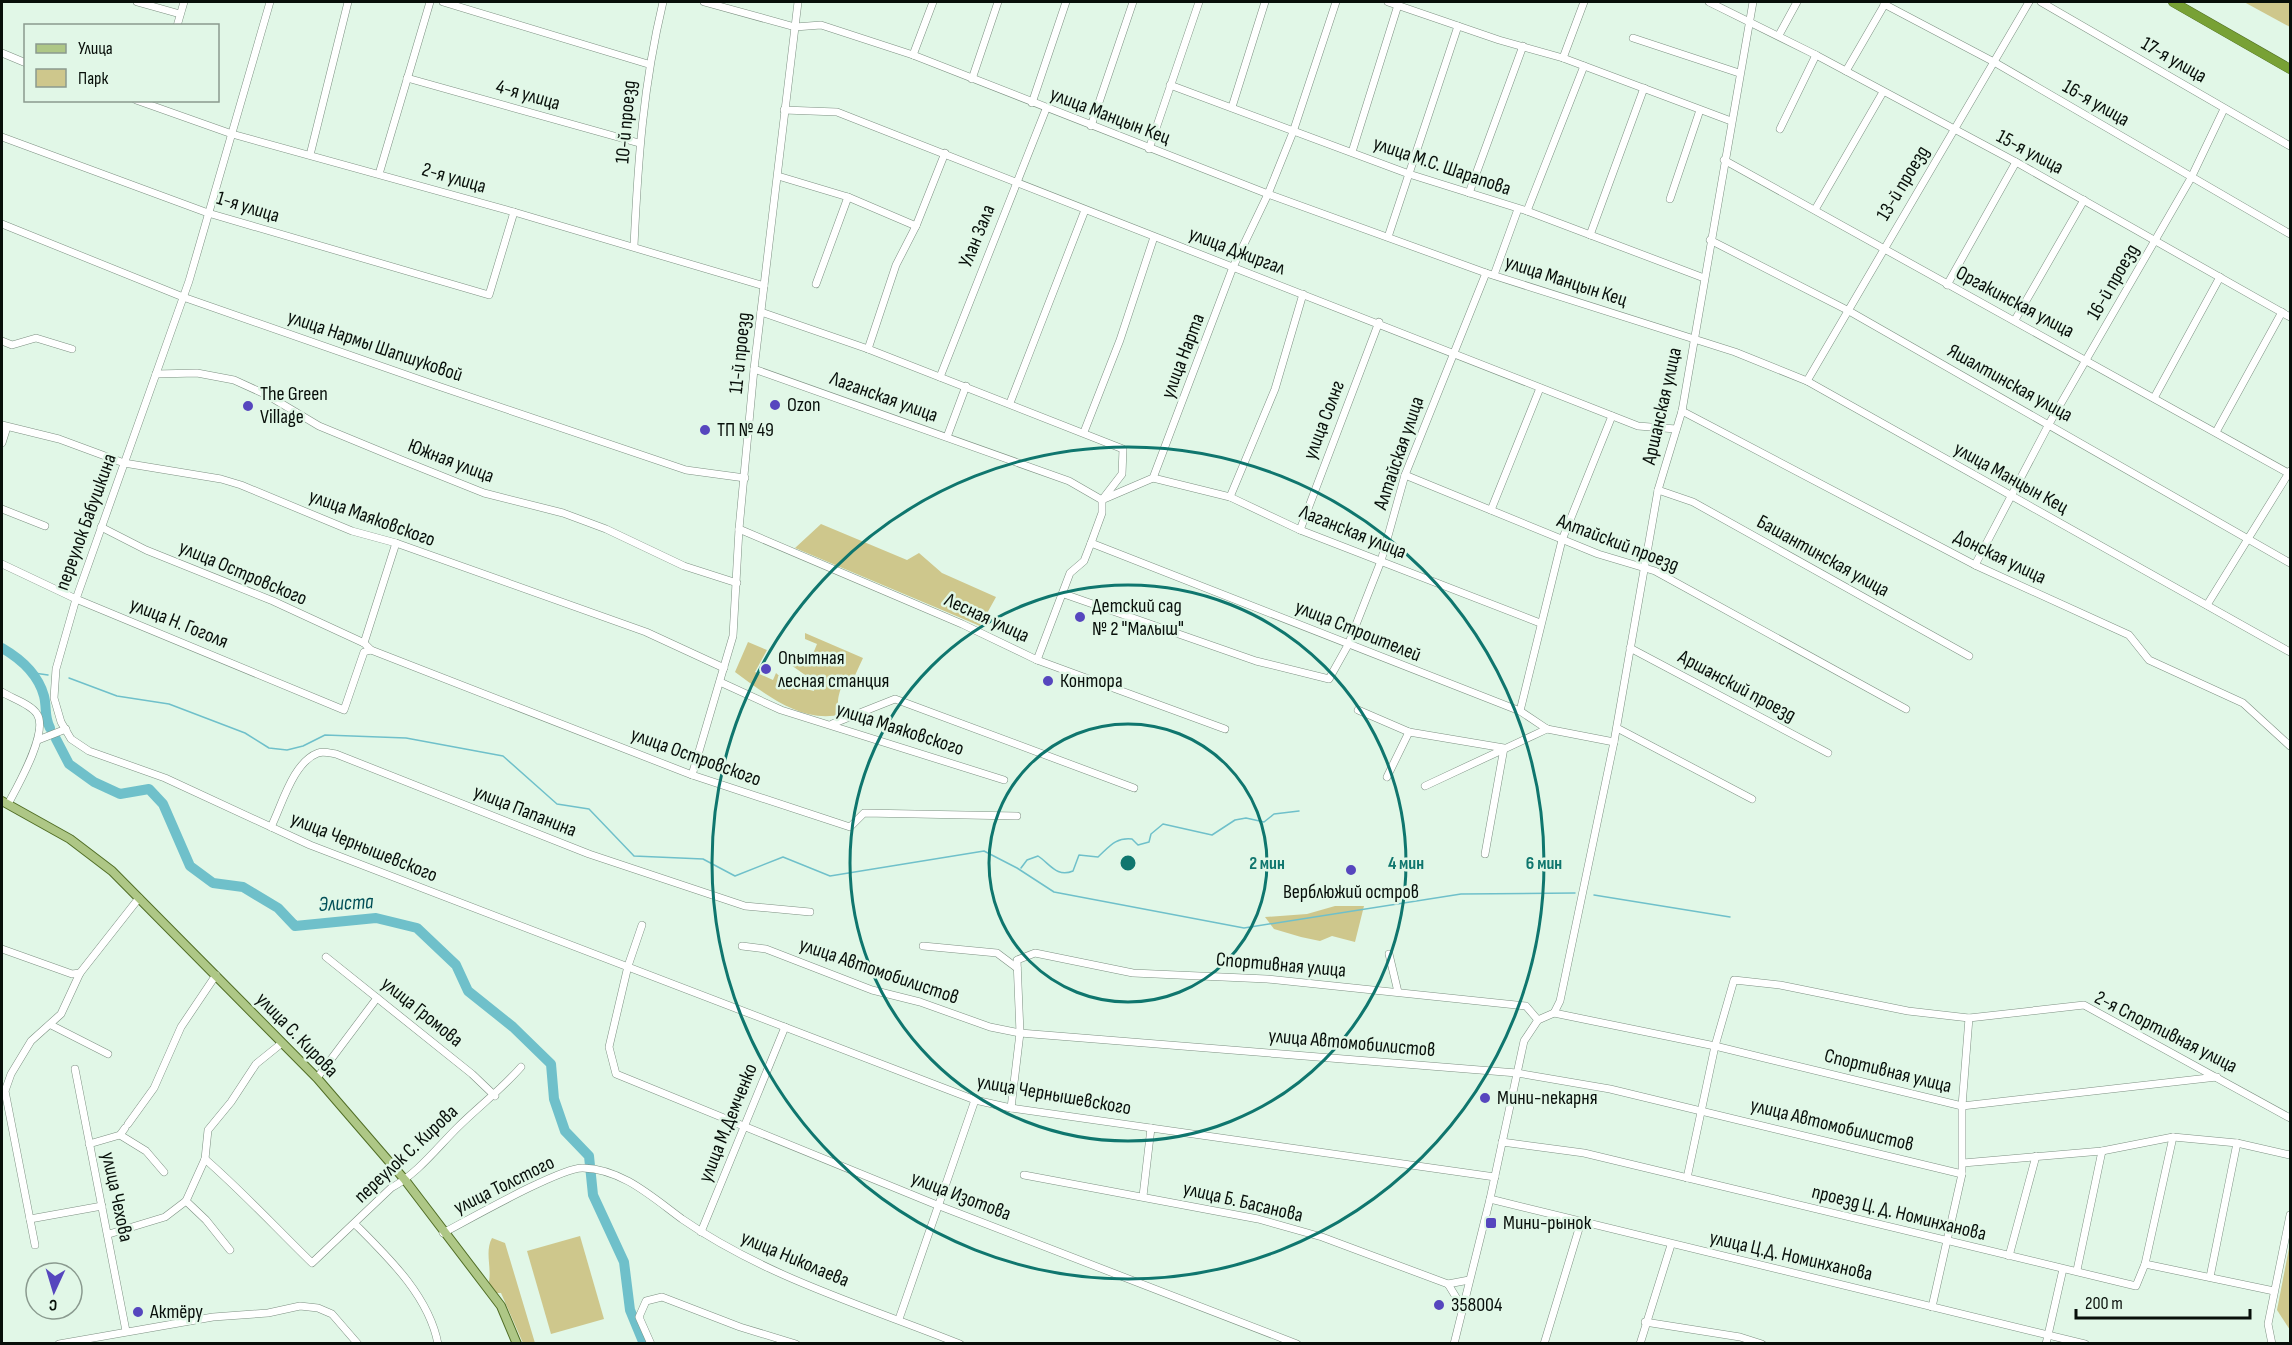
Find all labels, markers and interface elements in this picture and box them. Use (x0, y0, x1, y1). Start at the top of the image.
legend (24, 24, 219, 102)
street label: 17-я улица (2137, 32, 2211, 88)
text: Улица (78, 38, 113, 59)
text: Парк (78, 68, 109, 89)
street label: 4-я улица (493, 74, 563, 116)
street label: 16-я улица (2058, 74, 2134, 132)
street label: 10-й проезд (610, 79, 642, 165)
street label: улица Манцын Кец (1046, 82, 1174, 150)
street label: 15-я улица (1992, 124, 2068, 180)
street label: улица М.С. Шарапова (1370, 131, 1514, 201)
street label: 13-й проезд (1871, 141, 1935, 225)
street label: 2-я улица (419, 157, 489, 199)
street label: 1-я улица (214, 186, 282, 228)
street label: Улан Зала (954, 201, 1000, 271)
street label: улица Джиргал (1185, 222, 1289, 280)
street label: 16-й проезд (2082, 240, 2144, 324)
street label: улица Манцын Кец (1502, 250, 1631, 312)
street label: Оргакинская улица (1952, 261, 2078, 343)
street label: улица Нармы Шапшуковой (284, 305, 466, 387)
street label: улица Нарта (1156, 310, 1210, 402)
street label: 11-й проезд (724, 311, 756, 395)
street label: Яшалтинская улица (1943, 339, 2077, 427)
street label: Аршанская улица (1637, 345, 1687, 468)
street label: Лаганская улица (826, 366, 941, 428)
street label: улица Солнг (1298, 377, 1350, 463)
place label: The Green Village (260, 382, 328, 429)
place label: Ozon (787, 393, 821, 417)
street label: Алтайская улица (1368, 393, 1430, 514)
marker: Ozon (768, 398, 782, 412)
marker: The Green Village (241, 399, 255, 413)
place label: ТП № 49 (717, 418, 774, 442)
marker: ТП № 49 (698, 423, 712, 437)
street label: Южная улица (405, 434, 497, 488)
street label: улица Манцын Кец (1950, 437, 2073, 520)
street label: переулок Бабушкина (50, 450, 122, 594)
street label: улица Маяковского (305, 484, 439, 552)
street label: Лаганская улица (1295, 499, 1410, 564)
street label: Алтайский проезд (1553, 508, 1682, 577)
street label: Башантинская улица (1753, 510, 1893, 602)
street label: Донская улица (1950, 524, 2050, 590)
street label: улица Островского (175, 535, 311, 611)
street label: Лесная улица (940, 588, 1033, 648)
street label: улица Н. Гоголя (126, 592, 232, 654)
place label: Детский сад № 2 "Малыш" (1092, 594, 1184, 641)
street label: улица Строителей (1291, 595, 1425, 667)
marker: Детский сад № 2 "Малыш" (1073, 610, 1087, 624)
street label: Аршанский проезд (1673, 644, 1800, 727)
place label: Опытная лесная станция (778, 646, 889, 693)
marker: Опытная лесная станция (759, 662, 773, 676)
place label: Контора (1060, 669, 1123, 693)
marker: Контора (1041, 674, 1055, 688)
street label: улица Маяковского (833, 697, 967, 761)
street label: улица Островского (628, 722, 764, 792)
street label: улица Папанина (470, 779, 580, 843)
street label: улица Чернышевского (287, 807, 441, 887)
centre of rings (1118, 853, 1138, 873)
text: 2 мин (1249, 853, 1285, 874)
text: 4 мин (1388, 853, 1424, 874)
text: 6 мин (1526, 853, 1562, 874)
marker: Верблюжий остров (1344, 863, 1358, 877)
place label: Верблюжий остров (1283, 880, 1419, 904)
water label: Элиста (318, 889, 375, 917)
street label: улица Автомобилистов (796, 932, 962, 1010)
street label: Спортивная улица (1215, 947, 1347, 983)
street label: улица Громова (376, 972, 468, 1052)
street label: 2-я Спортивная улица (2091, 986, 2241, 1078)
street label: улица С. Кирова (251, 988, 343, 1082)
street label: улица Автомобилистов (1268, 1024, 1436, 1062)
street label: Спортивная улица (1822, 1044, 1954, 1098)
street label: улица М.Демченко (693, 1060, 763, 1186)
street label: улица Чернышевского (975, 1070, 1133, 1120)
place label: Мини-пекарня (1497, 1086, 1598, 1110)
marker: Мини-пекарня (1478, 1091, 1492, 1105)
street label: улица Автомобилистов (1748, 1093, 1916, 1157)
street label: переулок С. Кирова (349, 1100, 463, 1208)
street label: улица Чехова (96, 1150, 138, 1244)
street label: улица Толстого (450, 1150, 558, 1220)
street label: улица Изотова (908, 1166, 1014, 1226)
street label: улица Б. Басанова (1181, 1177, 1305, 1227)
street label: проезд Ц. Д. Номинханова (1809, 1180, 1989, 1246)
place label: Мини-рынок (1503, 1211, 1592, 1235)
marker: Мини-рынок (1484, 1216, 1498, 1230)
street label: улица Николаева (737, 1225, 853, 1293)
street label: улица Ц.Д. Номинханова (1707, 1226, 1875, 1286)
north arrow (24, 1261, 84, 1321)
scale bar (2076, 1282, 2250, 1320)
place label: 358004 (1451, 1293, 1502, 1317)
text: 200 m (2085, 1293, 2123, 1314)
text: С (48, 1295, 58, 1314)
marker: 358004 (1432, 1298, 1446, 1312)
place label: Актёру (149, 1300, 203, 1324)
marker: Актёру (131, 1305, 145, 1319)

